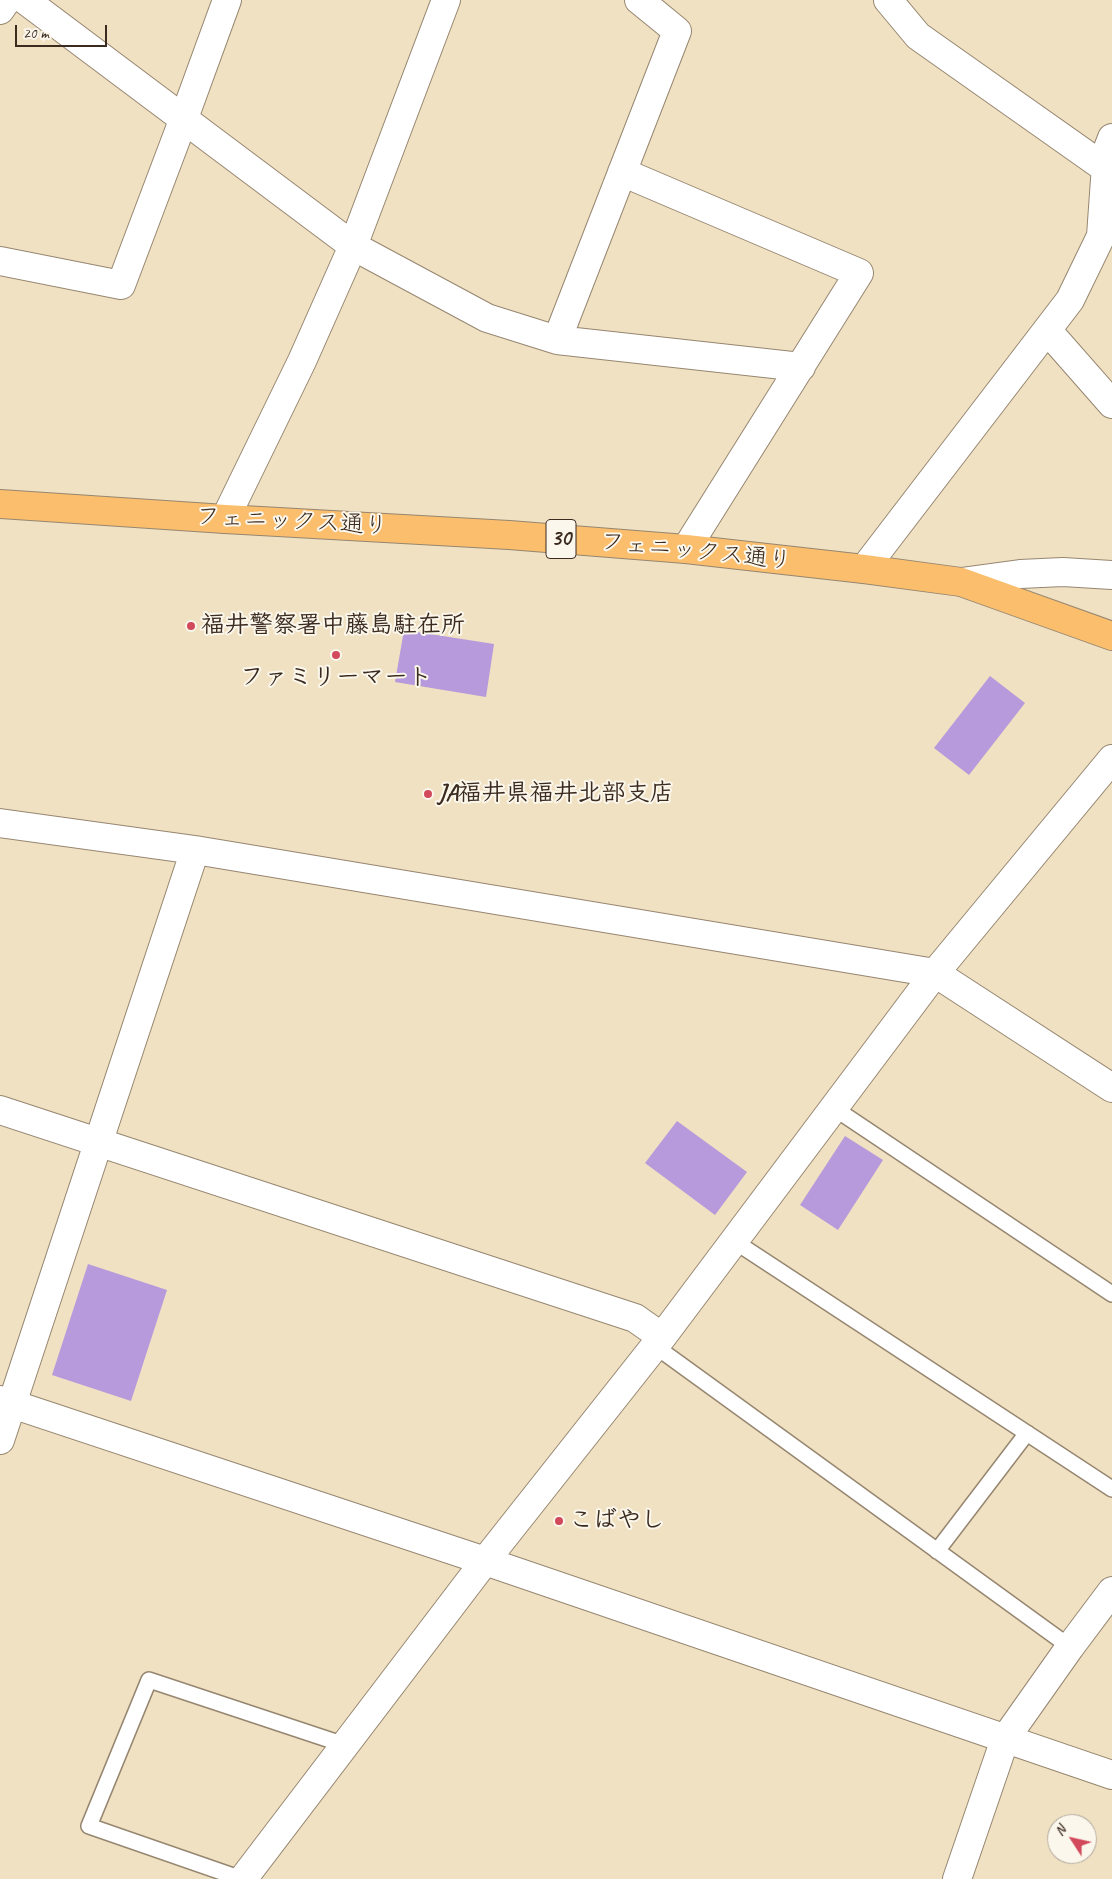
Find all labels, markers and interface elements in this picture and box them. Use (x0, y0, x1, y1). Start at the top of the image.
scale bar (18, 15, 110, 47)
text: 20 m (23, 24, 49, 43)
street label: フェニックス通り (195, 503, 389, 541)
road number: 30 (546, 520, 576, 558)
street label: フェニックス通り (599, 528, 793, 576)
place label: 福井警察署中藤島駐在所 (201, 612, 465, 640)
marker: 福井警察署中藤島駐在所 (185, 620, 197, 632)
marker: ファミリーマート (330, 649, 342, 661)
place label: ファミリーマート (240, 664, 432, 692)
place label: JA福井県福井北部支店 (438, 780, 674, 808)
marker: JA福井県福井北部支店 (422, 788, 434, 800)
place label: こばやし (569, 1507, 665, 1535)
marker: こばやし (553, 1515, 565, 1527)
north arrow (1047, 1814, 1097, 1864)
text: N (1051, 1822, 1070, 1839)

